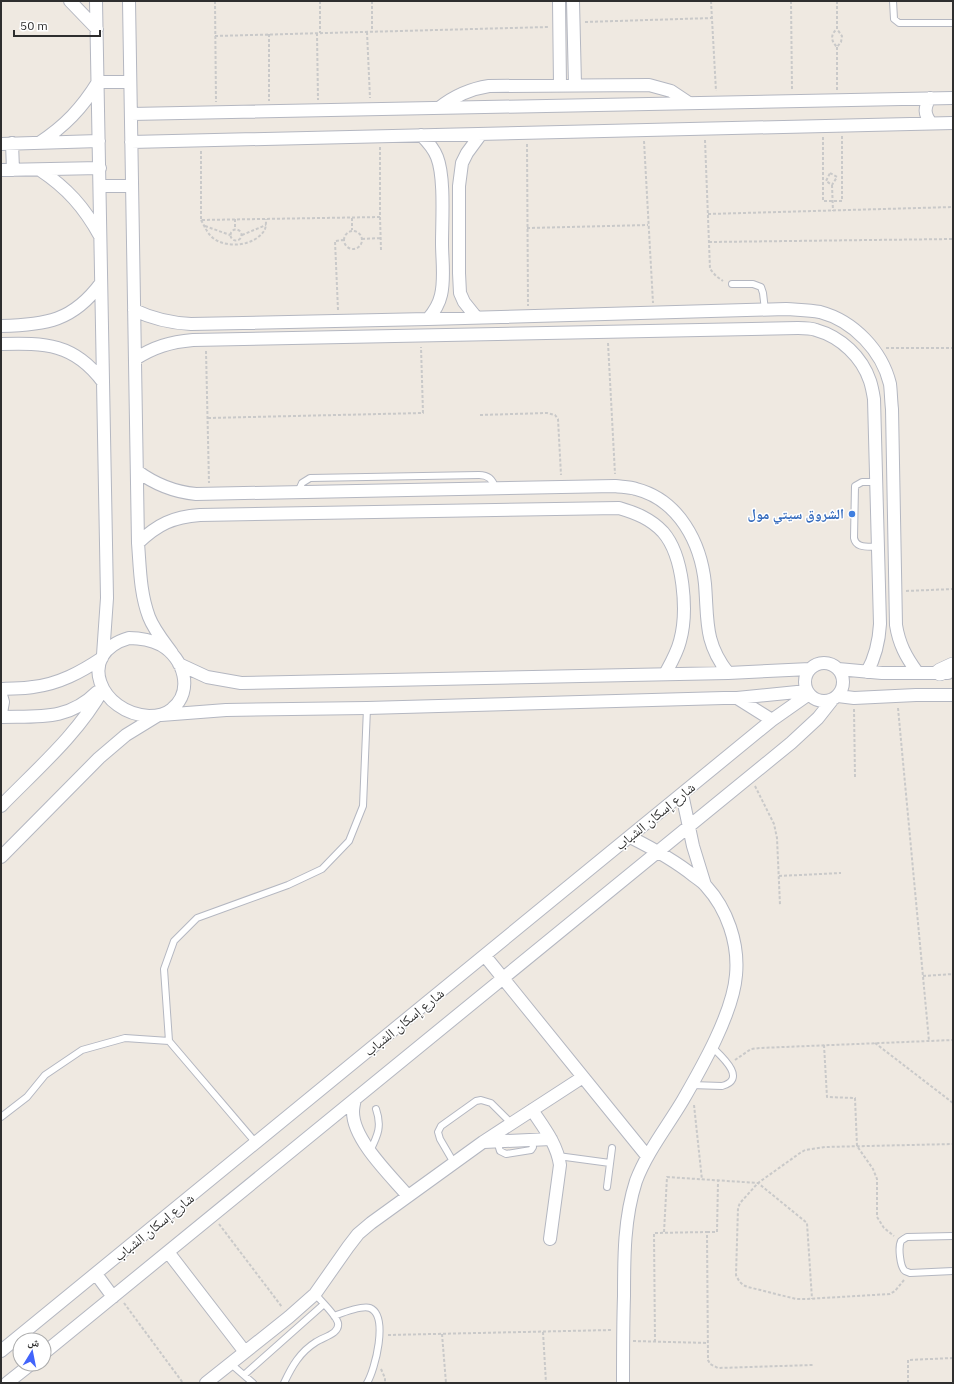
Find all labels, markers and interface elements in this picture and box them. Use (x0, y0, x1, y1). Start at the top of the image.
scale bar (14, 12, 100, 38)
text: 50 m (20, 18, 48, 33)
place label: الشروق سيتي مول (747, 505, 844, 525)
marker: الشروق سيتي مول (847, 509, 857, 519)
street label: شارع إسكان الشباب (611, 778, 699, 855)
street label: شارع إسكان الشباب (360, 984, 448, 1061)
street label: شارع إسكان الشباب (110, 1189, 198, 1266)
north arrow (12, 1332, 52, 1372)
text: ش (27, 1334, 41, 1351)

